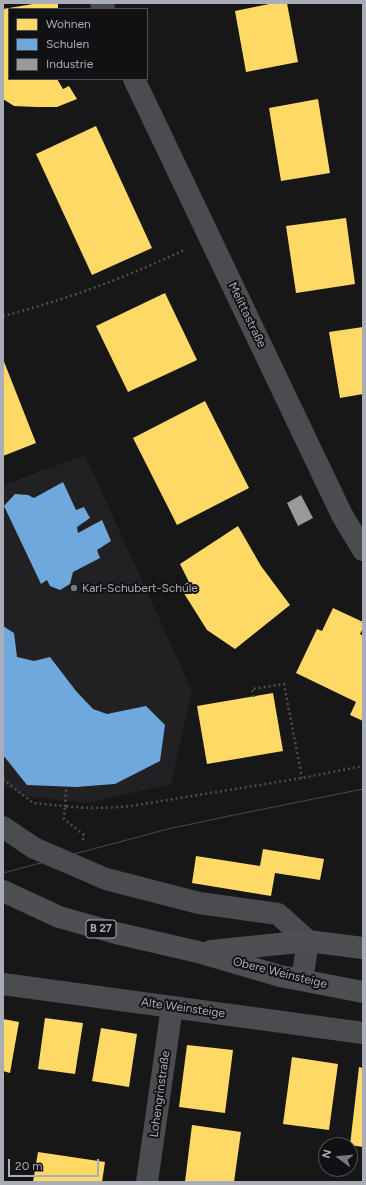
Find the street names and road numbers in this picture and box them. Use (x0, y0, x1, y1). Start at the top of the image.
street label: Melittastraße (225, 280, 269, 350)
road number: B 27 (86, 920, 116, 938)
street label: Obere Weinsteige (231, 954, 329, 992)
street label: Alte Weinsteige (140, 995, 226, 1021)
street label: Lohengrinstraße (147, 1050, 173, 1138)

